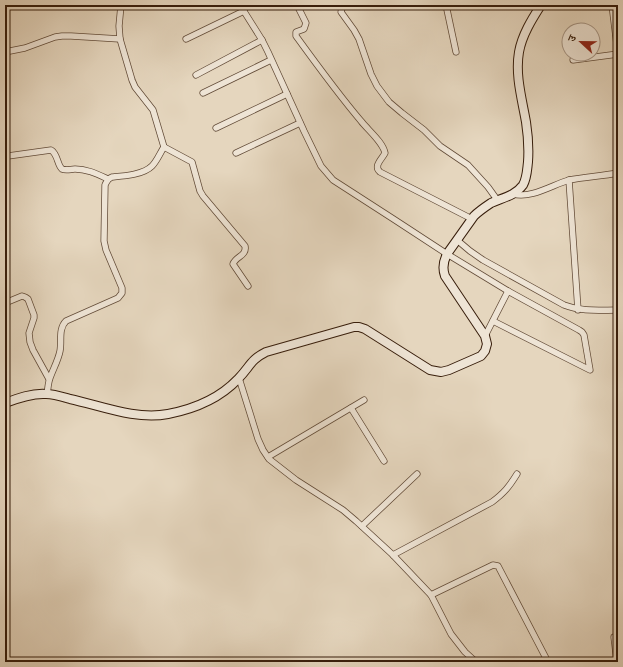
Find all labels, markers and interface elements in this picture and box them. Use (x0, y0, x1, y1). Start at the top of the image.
north arrow (561, 22, 601, 62)
text: उ (567, 33, 580, 44)

